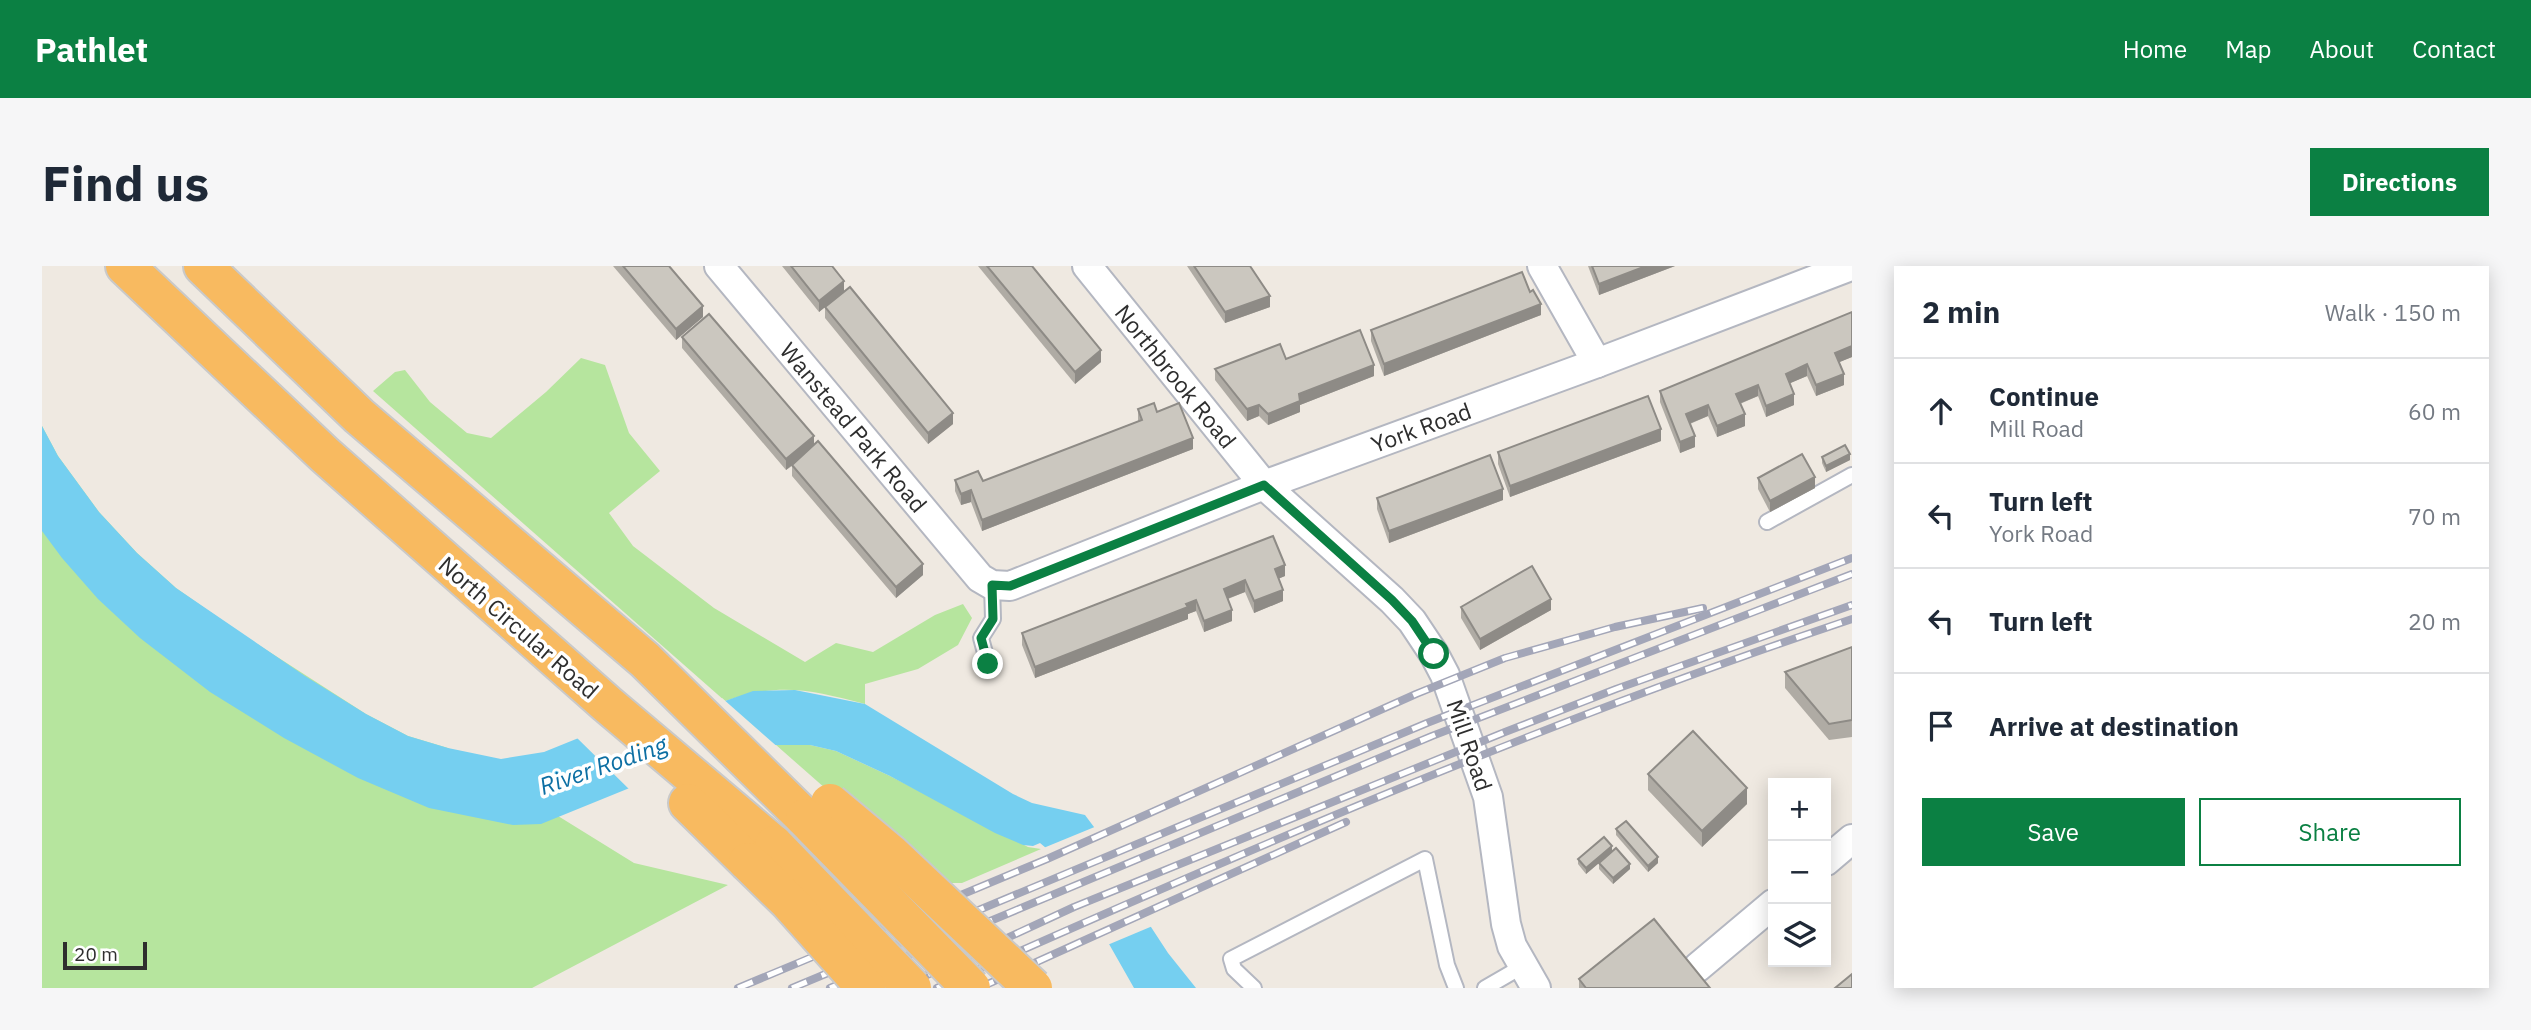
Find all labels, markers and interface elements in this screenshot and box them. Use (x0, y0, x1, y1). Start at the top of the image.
text: Pathlet (35, 28, 148, 71)
text: Home (2123, 33, 2187, 65)
text: Map (2225, 33, 2271, 65)
text: About (2309, 33, 2374, 65)
text: Contact (2412, 33, 2496, 65)
button: Directions (2310, 148, 2489, 216)
text: Find us (42, 151, 209, 214)
text: 2 min (1922, 292, 2000, 331)
text: Walk · 150 m (2325, 297, 2461, 327)
street label: Northbrook Road (1109, 298, 1243, 454)
street label: Wanstead Park Road (774, 336, 934, 518)
text: Continue (1989, 379, 2099, 413)
icon: ahead (1922, 392, 1960, 430)
street label: York Road (1367, 395, 1475, 459)
text: 60 m (2408, 396, 2461, 426)
text: Mill Road (1989, 413, 2084, 443)
text: Turn left (1989, 484, 2092, 518)
icon: left (1922, 497, 1960, 535)
text: 70 m (2408, 501, 2461, 531)
text: York Road (1989, 518, 2093, 548)
street label: North Circular Road (433, 549, 605, 705)
icon: left (1922, 602, 1960, 640)
text: Turn left (1989, 604, 2092, 638)
text: 20 m (2408, 606, 2461, 636)
route start (1418, 638, 1449, 669)
route end (972, 648, 1003, 679)
street label: Mill Road (1440, 695, 1500, 795)
icon: arrive (1922, 707, 1960, 745)
text: Arrive at destination (1989, 709, 2239, 743)
water label: River Roding (535, 728, 673, 802)
map controls (1768, 778, 1831, 967)
button: + (1768, 778, 1831, 841)
button: Save (1922, 798, 2185, 866)
button: Share (2199, 798, 2461, 866)
button: − (1768, 841, 1831, 904)
button: layers (1768, 904, 1831, 967)
scale bar (63, 939, 147, 971)
text: 20 m (74, 942, 118, 966)

